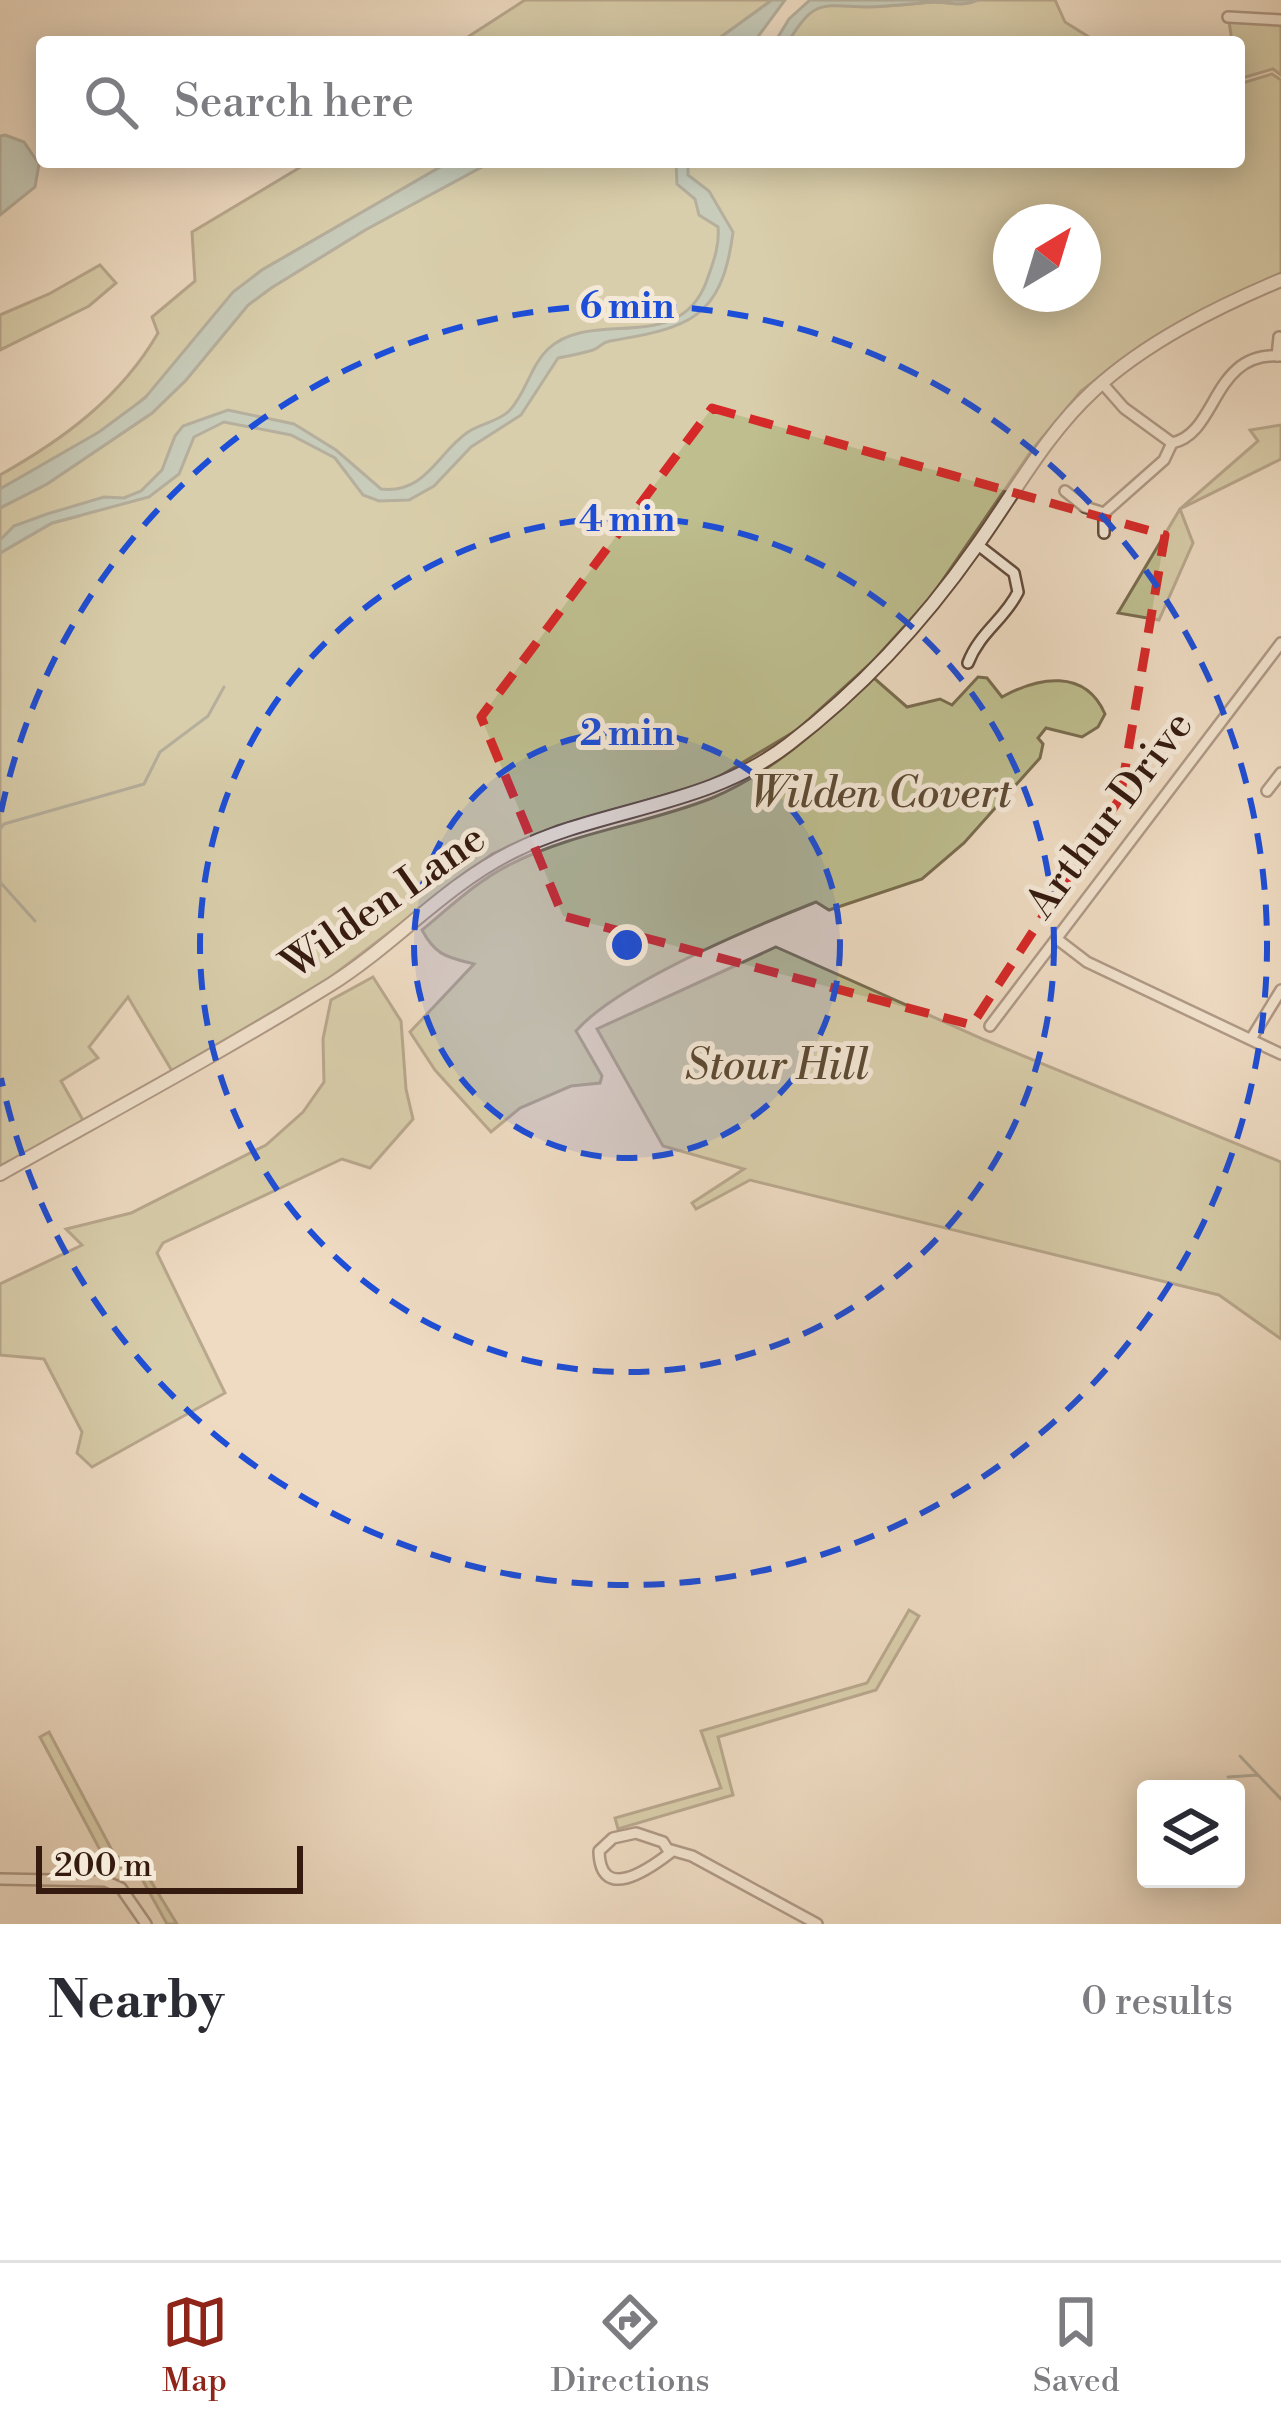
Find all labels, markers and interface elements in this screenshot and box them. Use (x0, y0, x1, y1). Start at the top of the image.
search box (36, 36, 1245, 168)
icon: search (78, 69, 144, 135)
text: Search here (174, 74, 414, 131)
north arrow (993, 204, 1101, 312)
text: 6 min (580, 285, 674, 330)
text: 4 min (579, 498, 675, 543)
street label: Arthur Drive (1014, 701, 1205, 930)
text: 2 min (580, 712, 674, 757)
park label: Wilden Covert (750, 768, 1013, 821)
street label: Wilden Lane (270, 812, 496, 993)
centre of rings (606, 924, 648, 966)
park label: Stour Hill (685, 1040, 869, 1093)
map controls (1137, 1780, 1245, 1888)
button: layers (1137, 1780, 1245, 1888)
scale bar (36, 1840, 303, 1893)
text: 200 m (54, 1846, 152, 1887)
text: Nearby (48, 1970, 224, 2034)
text: 0 results (1081, 1978, 1233, 2027)
tab: Map (162, 2289, 228, 2402)
tab: Directions (551, 2289, 710, 2402)
tab: Saved (1033, 2289, 1119, 2402)

